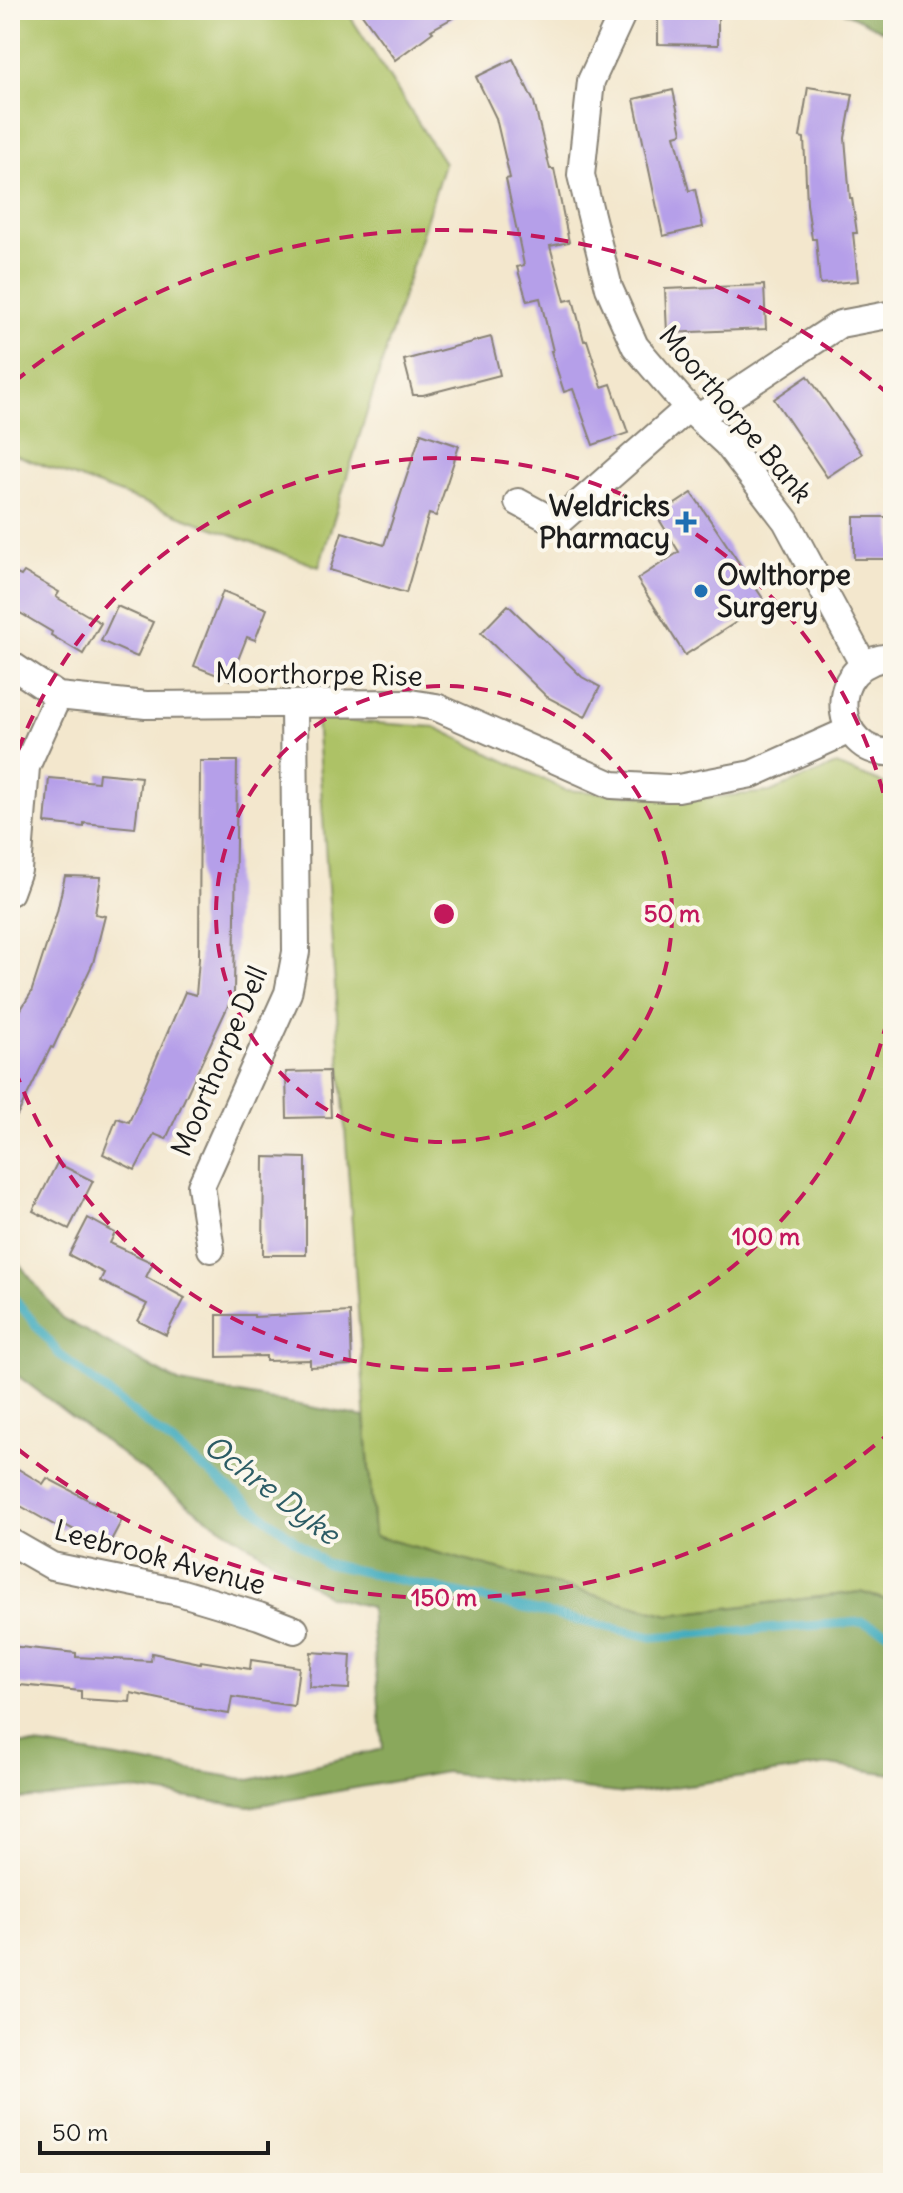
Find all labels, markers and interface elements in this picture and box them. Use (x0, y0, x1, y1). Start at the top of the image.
street label: Moorthorpe Bank (651, 318, 821, 510)
place label: Weldricks Pharmacy (539, 488, 670, 556)
marker: Weldricks Pharmacy (677, 513, 695, 531)
place label: Owlthorpe Surgery (717, 557, 851, 625)
marker: Owlthorpe Surgery (692, 582, 710, 600)
street label: Moorthorpe Rise (215, 654, 423, 694)
text: 50 m (644, 898, 700, 928)
centre of rings (430, 900, 458, 928)
street label: Moorthorpe Dell (163, 960, 275, 1162)
text: 100 m (732, 1221, 800, 1251)
water label: Ochre Dyke (197, 1426, 349, 1553)
street label: Leebrook Avenue (50, 1511, 270, 1603)
text: 150 m (411, 1582, 477, 1612)
scale bar (40, 2105, 268, 2155)
text: 50 m (52, 2117, 108, 2147)

